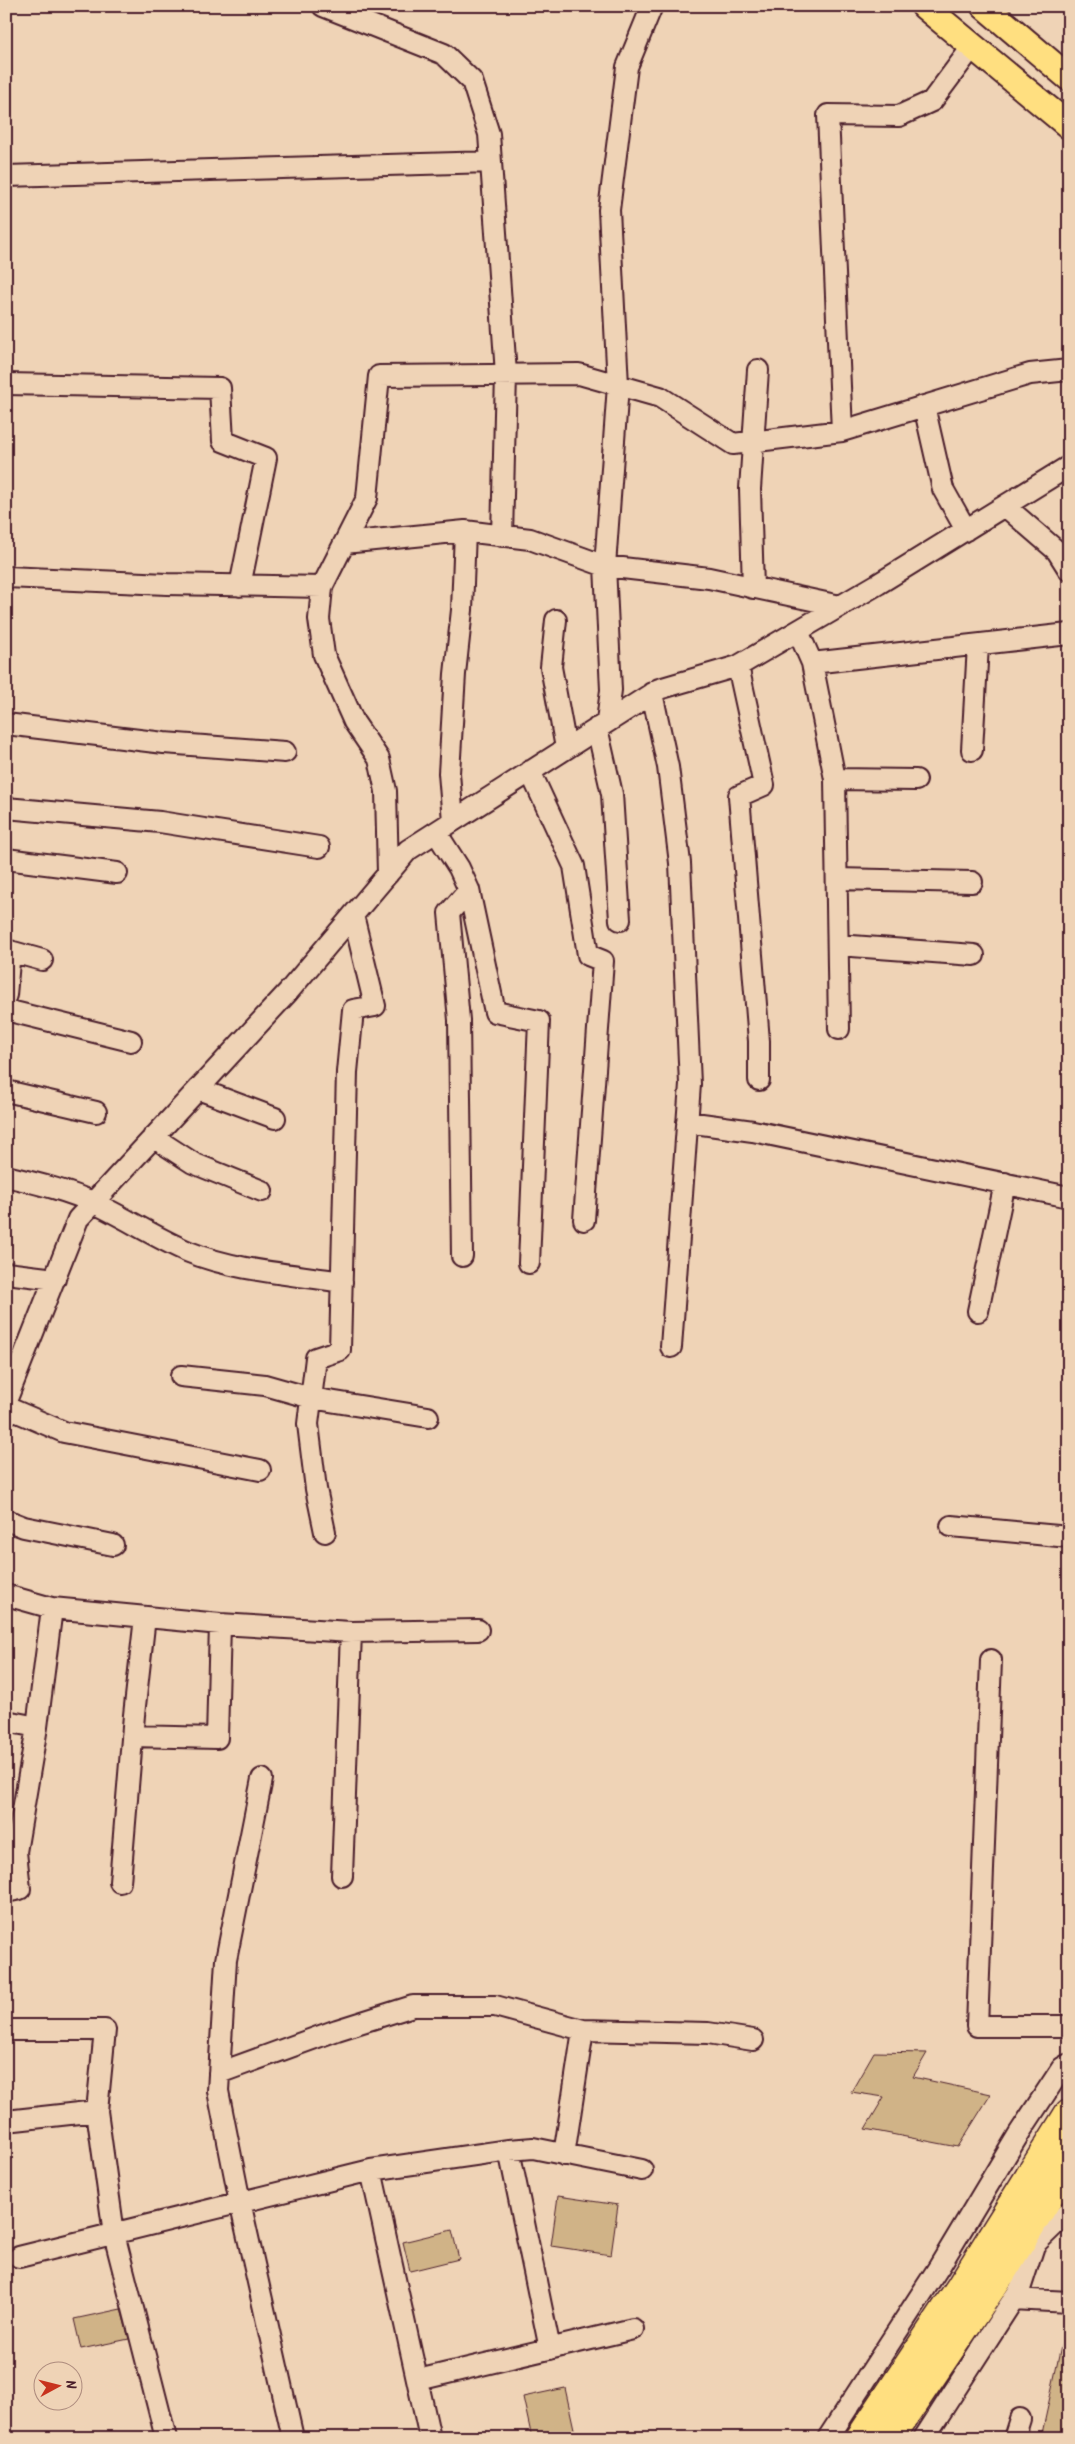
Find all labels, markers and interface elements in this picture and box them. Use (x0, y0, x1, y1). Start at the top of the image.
north arrow (32, 2362, 82, 2412)
text: N (58, 2379, 81, 2390)

